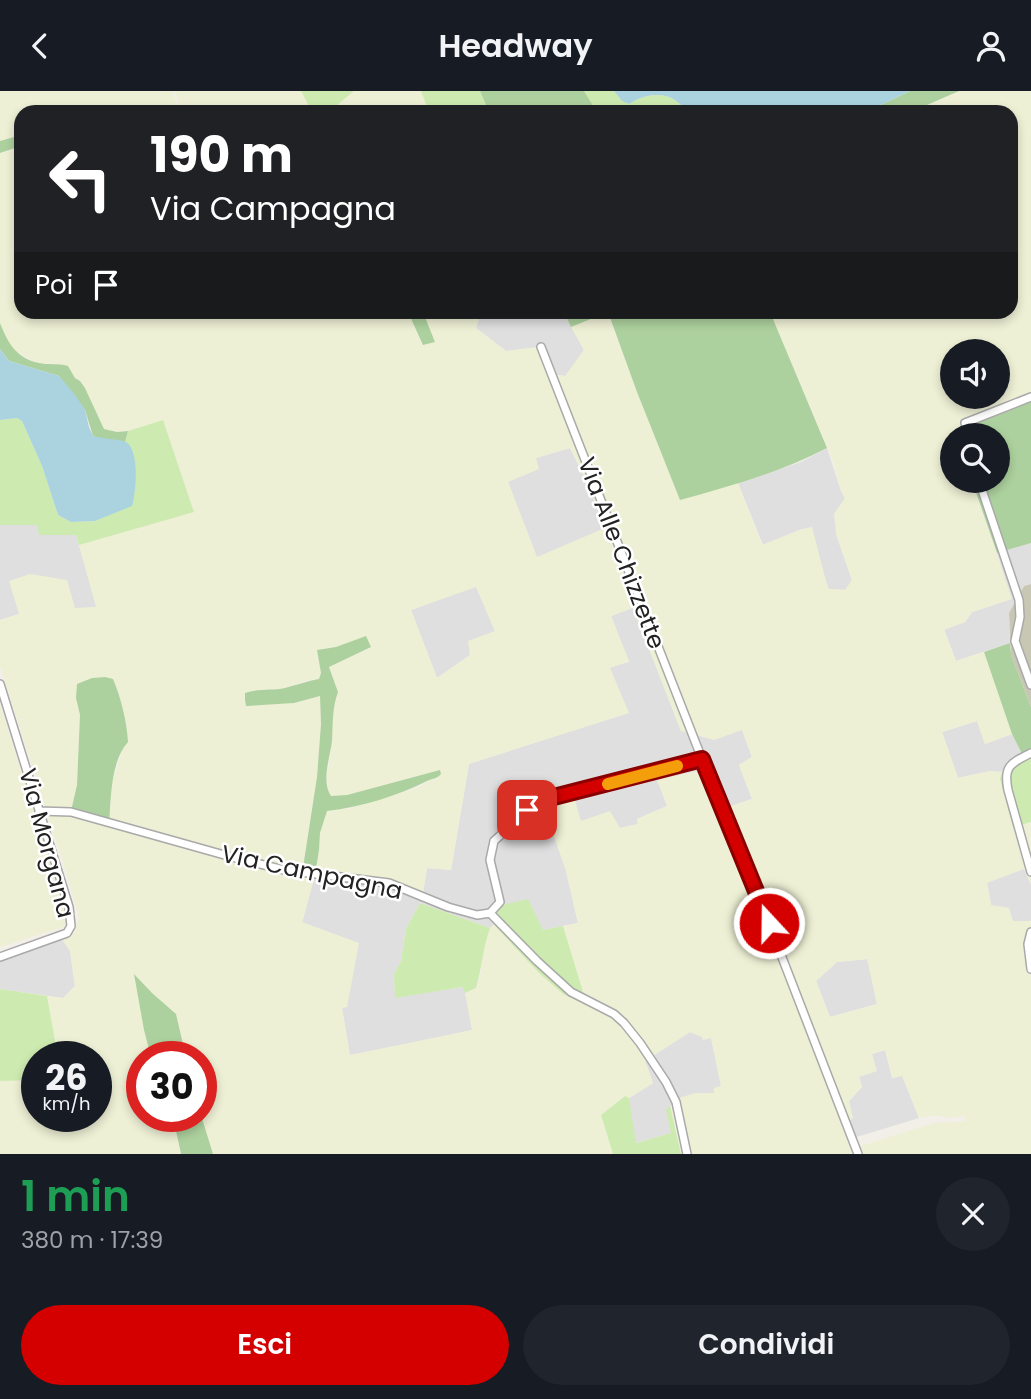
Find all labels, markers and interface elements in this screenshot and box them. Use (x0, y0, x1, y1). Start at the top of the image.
text: Headway (438, 23, 593, 68)
icon: back (21, 27, 59, 65)
icon: person (972, 27, 1010, 65)
text: 190 m (150, 121, 293, 189)
icon: left (35, 133, 126, 224)
text: Via Campagna (150, 186, 396, 231)
icon: arrive (87, 266, 125, 304)
text: Poi (35, 267, 73, 303)
map controls (940, 339, 1010, 493)
button: sound (940, 339, 1010, 409)
button: search (940, 423, 1010, 493)
street label: Via Alle Chizzette (570, 452, 674, 654)
street label: Via Morgana (11, 764, 83, 922)
pin (497, 780, 557, 840)
icon: arrive (508, 791, 546, 829)
street label: Via Campagna (218, 837, 406, 907)
position arrow (732, 886, 806, 960)
speed limit sign: 30 (126, 1041, 217, 1132)
text: 26 (45, 1053, 88, 1102)
text: km/h (43, 1091, 90, 1116)
text: 1 min (21, 1167, 130, 1226)
button: close (936, 1177, 1010, 1251)
text: 380 m · 17:39 (21, 1224, 163, 1256)
button: Esci (21, 1305, 509, 1385)
button: Condividi (523, 1305, 1010, 1385)

